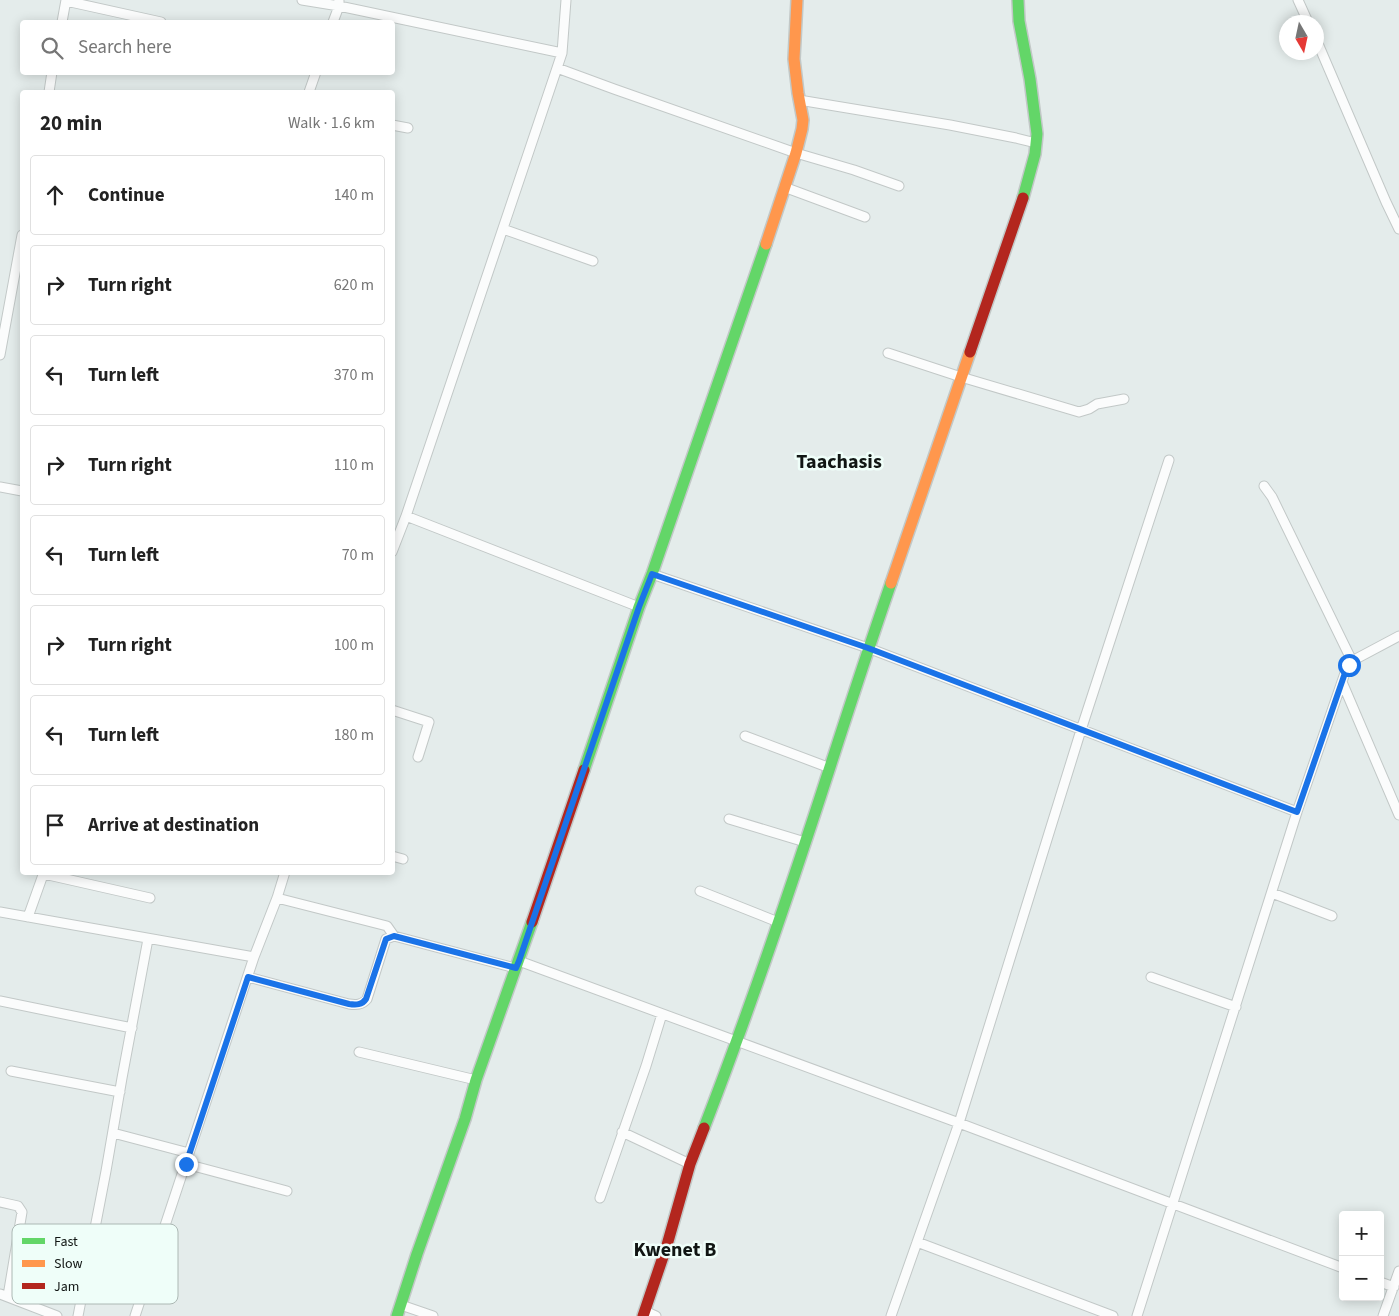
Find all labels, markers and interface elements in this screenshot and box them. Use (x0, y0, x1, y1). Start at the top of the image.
north arrow (1279, 15, 1324, 60)
search box (20, 20, 395, 75)
icon: search (38, 34, 66, 62)
text: Search here (78, 34, 172, 61)
text: 20 min (40, 108, 102, 138)
text: Walk · 1.6 km (288, 112, 375, 134)
icon: ahead (41, 181, 69, 209)
text: Continue (88, 182, 165, 209)
text: 140 m (334, 184, 374, 206)
icon: right (41, 271, 69, 299)
text: Turn right (88, 272, 172, 299)
text: 620 m (334, 274, 374, 296)
icon: left (41, 361, 69, 389)
text: Turn left (88, 362, 159, 389)
text: 370 m (334, 364, 374, 386)
district label: Taachasis (796, 448, 882, 476)
icon: right (41, 451, 69, 479)
text: Turn right (88, 452, 172, 479)
text: 110 m (334, 454, 374, 476)
icon: left (41, 541, 69, 569)
text: Turn left (88, 542, 159, 569)
text: 70 m (342, 544, 374, 566)
icon: right (41, 631, 69, 659)
text: Turn right (88, 632, 172, 659)
text: 100 m (334, 634, 374, 656)
route start (1338, 654, 1361, 677)
icon: left (41, 721, 69, 749)
text: Turn left (88, 722, 159, 749)
text: 180 m (334, 724, 374, 746)
icon: arrive (41, 811, 69, 839)
text: Arrive at destination (88, 812, 259, 839)
route end (175, 1153, 198, 1176)
map controls (1339, 1211, 1384, 1301)
button: + (1339, 1211, 1384, 1256)
legend (12, 1224, 178, 1304)
text: Fast (54, 1232, 78, 1252)
district label: Kwenet B (634, 1236, 716, 1264)
text: Slow (54, 1254, 83, 1274)
button: − (1339, 1256, 1384, 1301)
text: Jam (54, 1277, 79, 1297)

